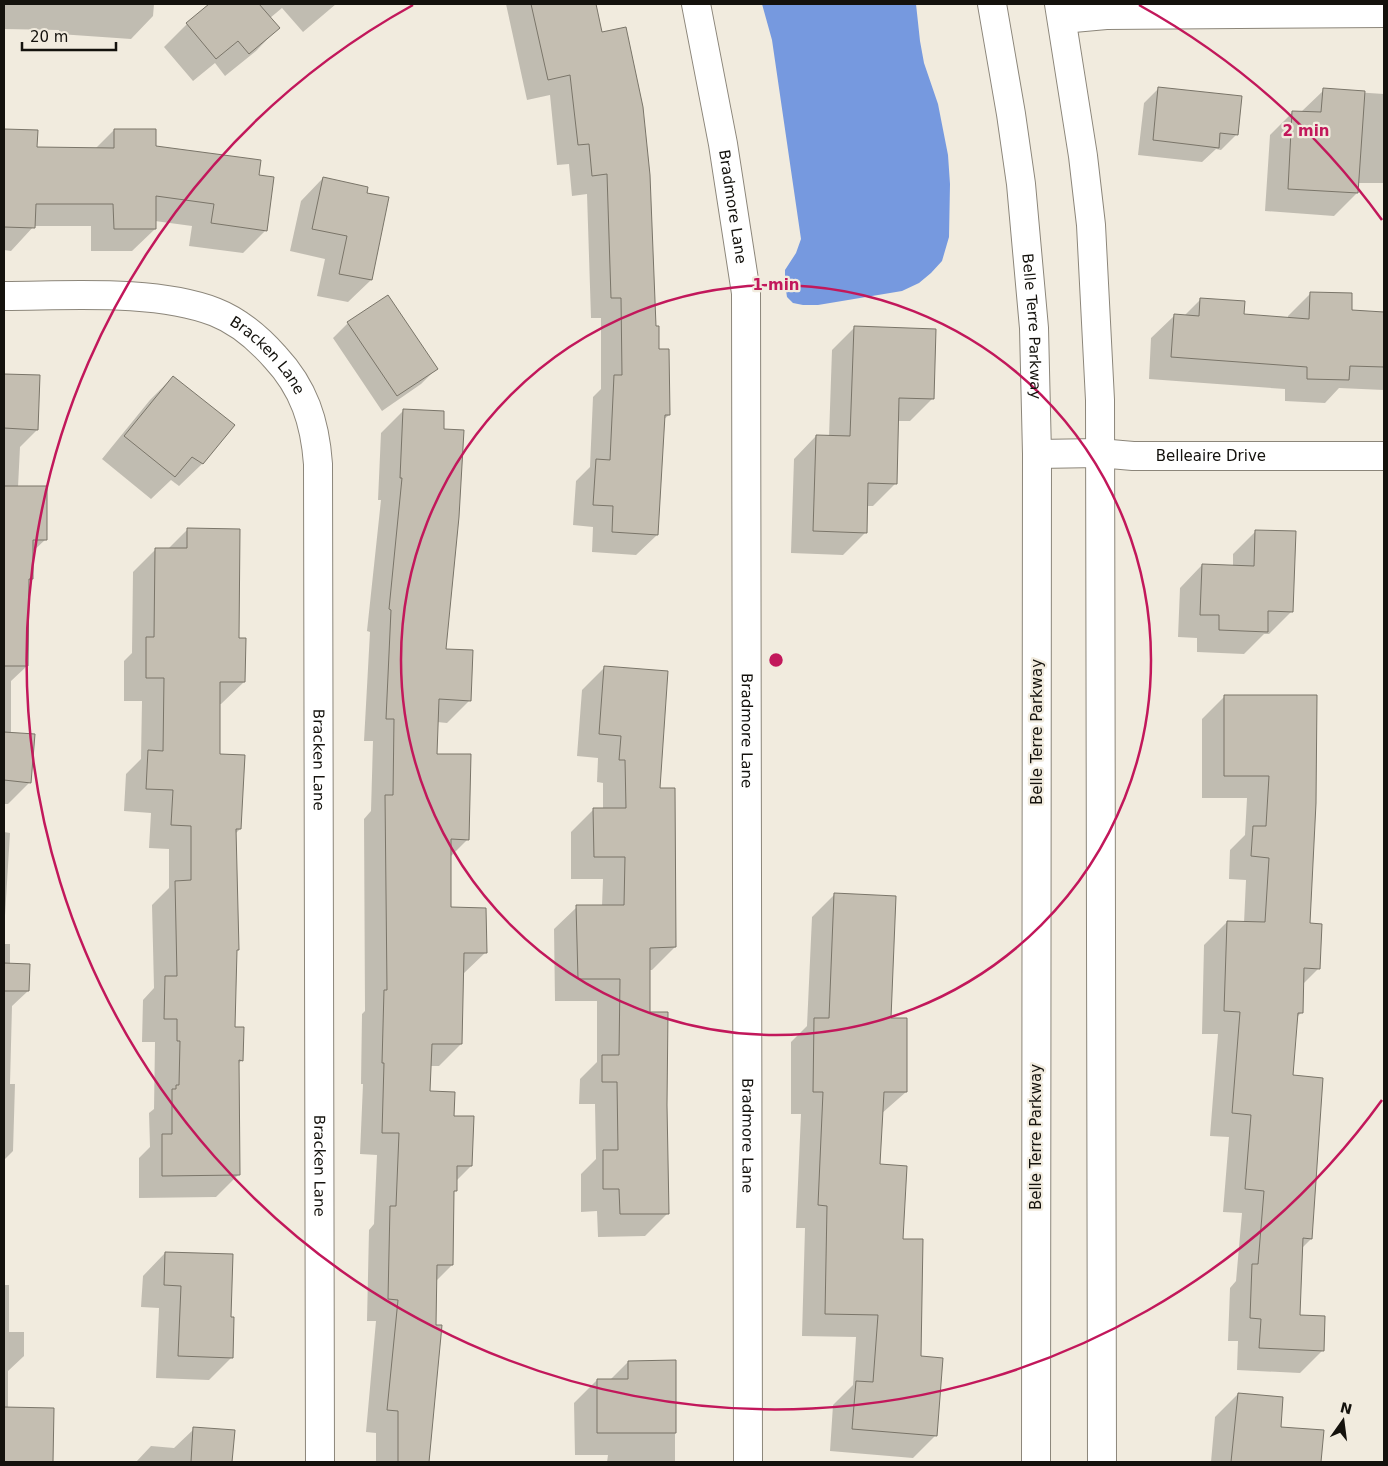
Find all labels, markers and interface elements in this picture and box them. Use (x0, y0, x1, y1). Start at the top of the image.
scale bar (22, 20, 116, 52)
text: 20 m (30, 28, 68, 46)
text: 2 min (1282, 122, 1330, 140)
street label: Bradmore Lane (715, 148, 750, 265)
street label: Belle Terre Parkway (1018, 252, 1045, 400)
text: 1 min (752, 276, 800, 294)
street label: Bracken Lane (227, 312, 309, 398)
street label: Belleaire Drive (1156, 447, 1266, 465)
centre of rings (767, 651, 785, 669)
street label: Belle Terre Parkway (1028, 659, 1046, 805)
street label: Bradmore Lane (738, 673, 756, 788)
street label: Bracken Lane (309, 709, 328, 811)
street label: Belle Terre Parkway (1027, 1064, 1045, 1210)
street label: Bradmore Lane (738, 1078, 757, 1193)
street label: Bracken Lane (310, 1115, 329, 1217)
north arrow (1318, 1396, 1368, 1446)
text: N (1339, 1399, 1354, 1418)

